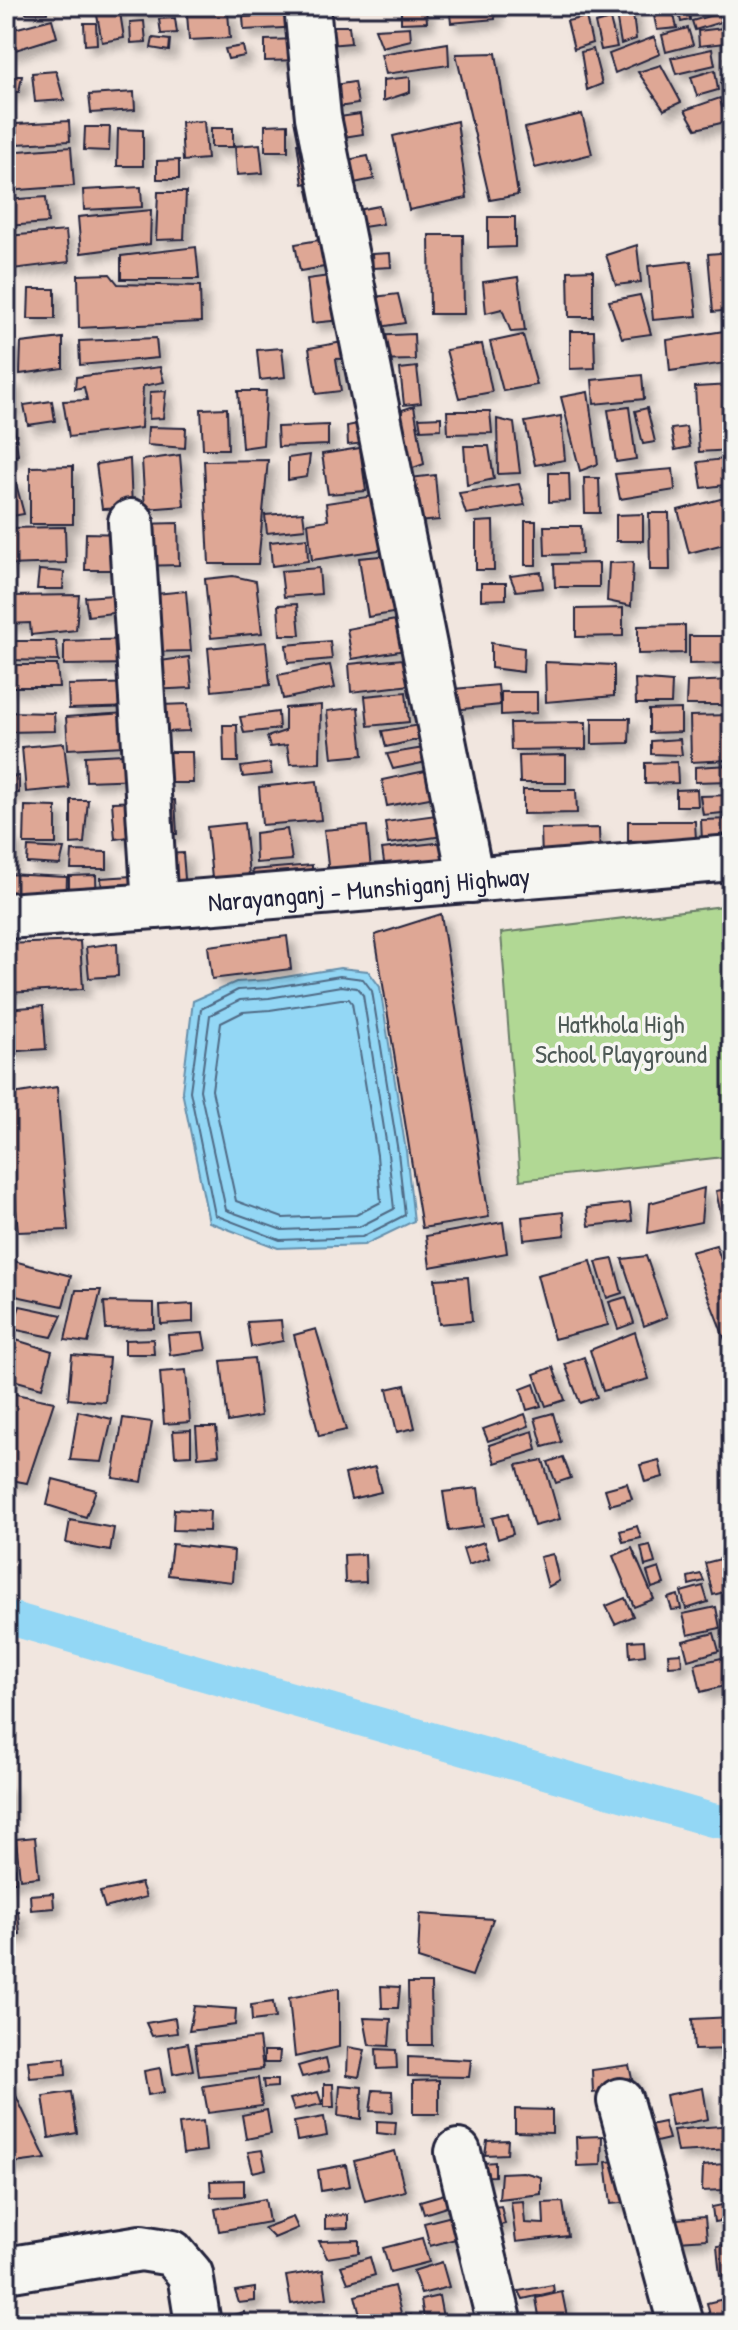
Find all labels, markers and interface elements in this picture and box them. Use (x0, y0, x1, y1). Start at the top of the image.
street label: Narayanganj - Munshiganj Highway (206, 857, 531, 919)
park label: Hatkhola High School Playground (535, 1006, 707, 1071)

